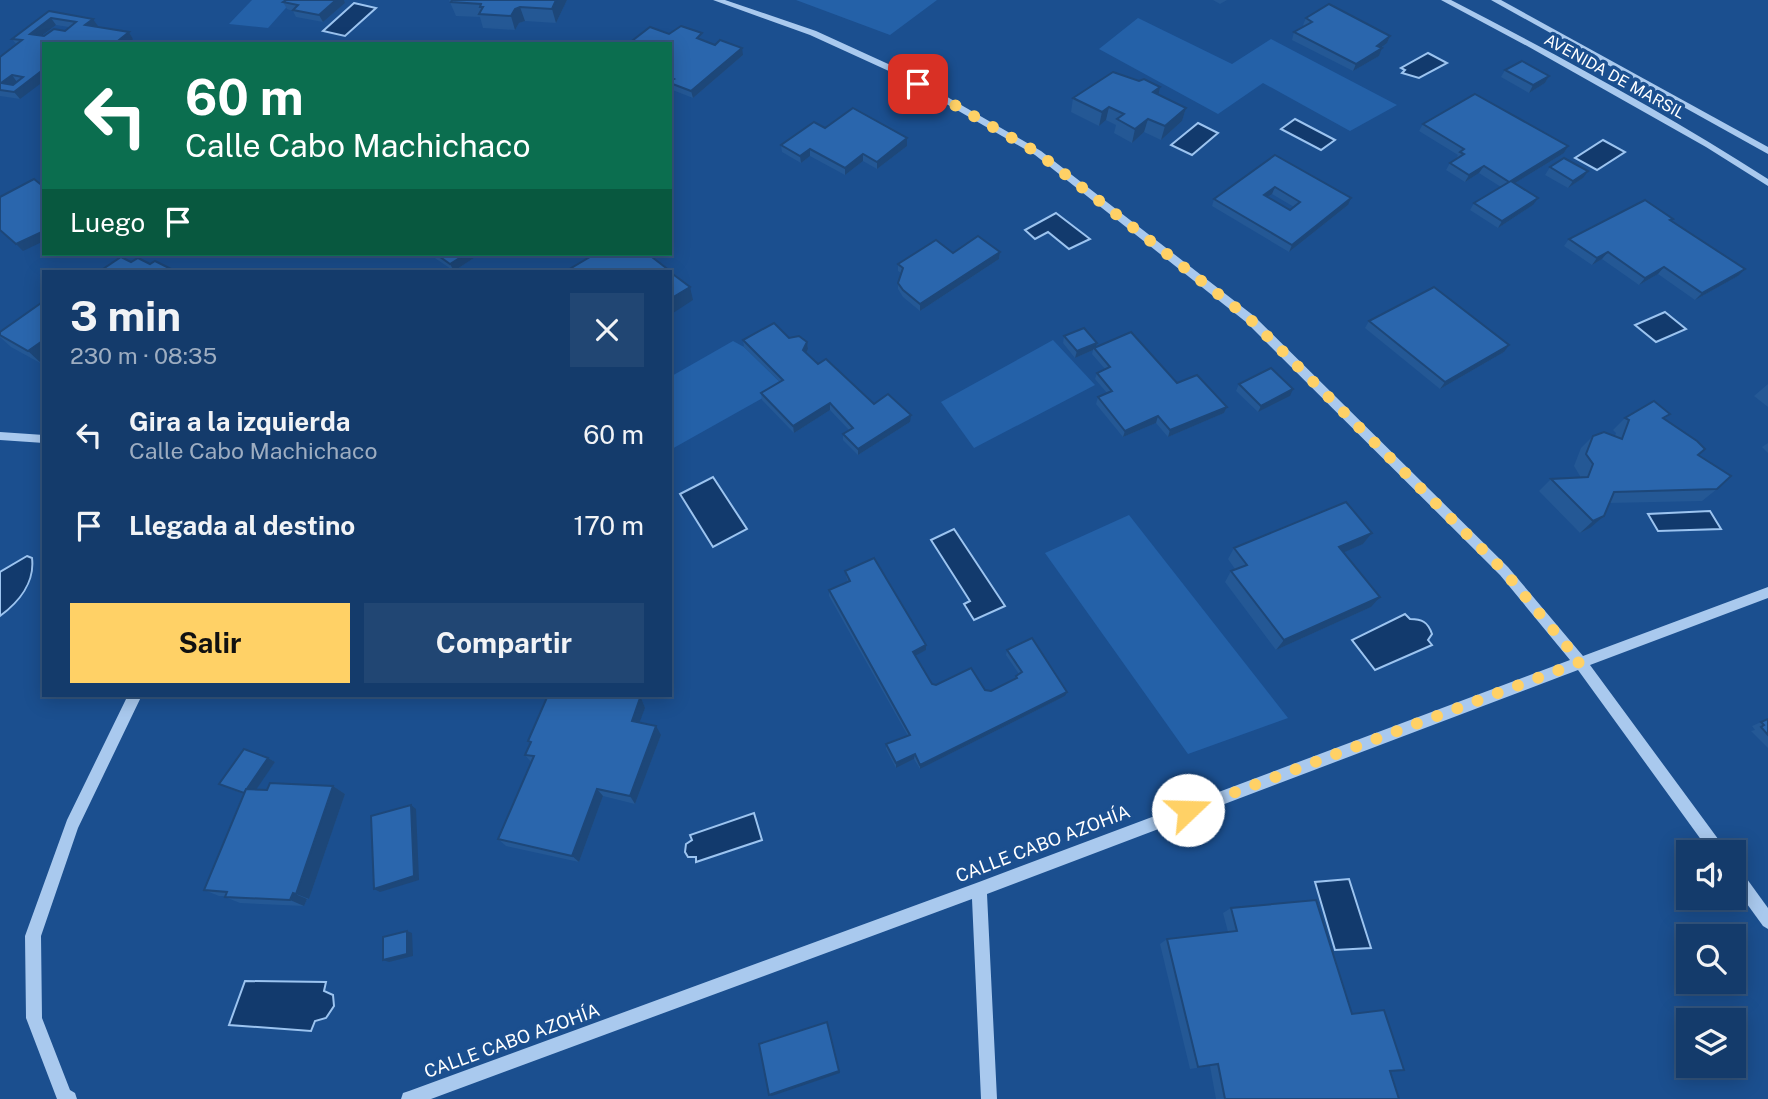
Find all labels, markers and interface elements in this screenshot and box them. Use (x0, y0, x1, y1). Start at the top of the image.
street label: AVENIDA DE MARSIL (1541, 30, 1689, 123)
pin (888, 54, 948, 114)
icon: arrive (899, 65, 937, 103)
text: 60 m (185, 68, 304, 126)
icon: left (70, 70, 161, 161)
text: Calle Cabo Machichaco (185, 127, 531, 164)
icon: arrive (159, 203, 197, 241)
text: Luego (70, 207, 145, 238)
text: 3 min (70, 291, 181, 340)
button: close (570, 293, 644, 367)
text: 230 m · 08:35 (70, 342, 217, 369)
text: Gira a la izquierda (129, 406, 351, 437)
icon: left (70, 416, 108, 454)
text: 60 m (583, 419, 644, 450)
text: Calle Cabo Machichaco (129, 437, 377, 464)
icon: arrive (70, 507, 108, 545)
text: Llegada al destino (129, 510, 355, 541)
text: 170 m (574, 510, 644, 541)
button: Salir (70, 603, 350, 683)
button: Compartir (364, 603, 644, 683)
position arrow (1151, 773, 1225, 847)
street label: CALLE CABO AZOHÍA (952, 800, 1133, 886)
map controls (1676, 840, 1746, 1078)
button: sound (1676, 840, 1746, 910)
button: search (1676, 924, 1746, 994)
street label: CALLE CABO AZOHÍA (421, 998, 603, 1082)
button: layers (1676, 1008, 1746, 1078)

